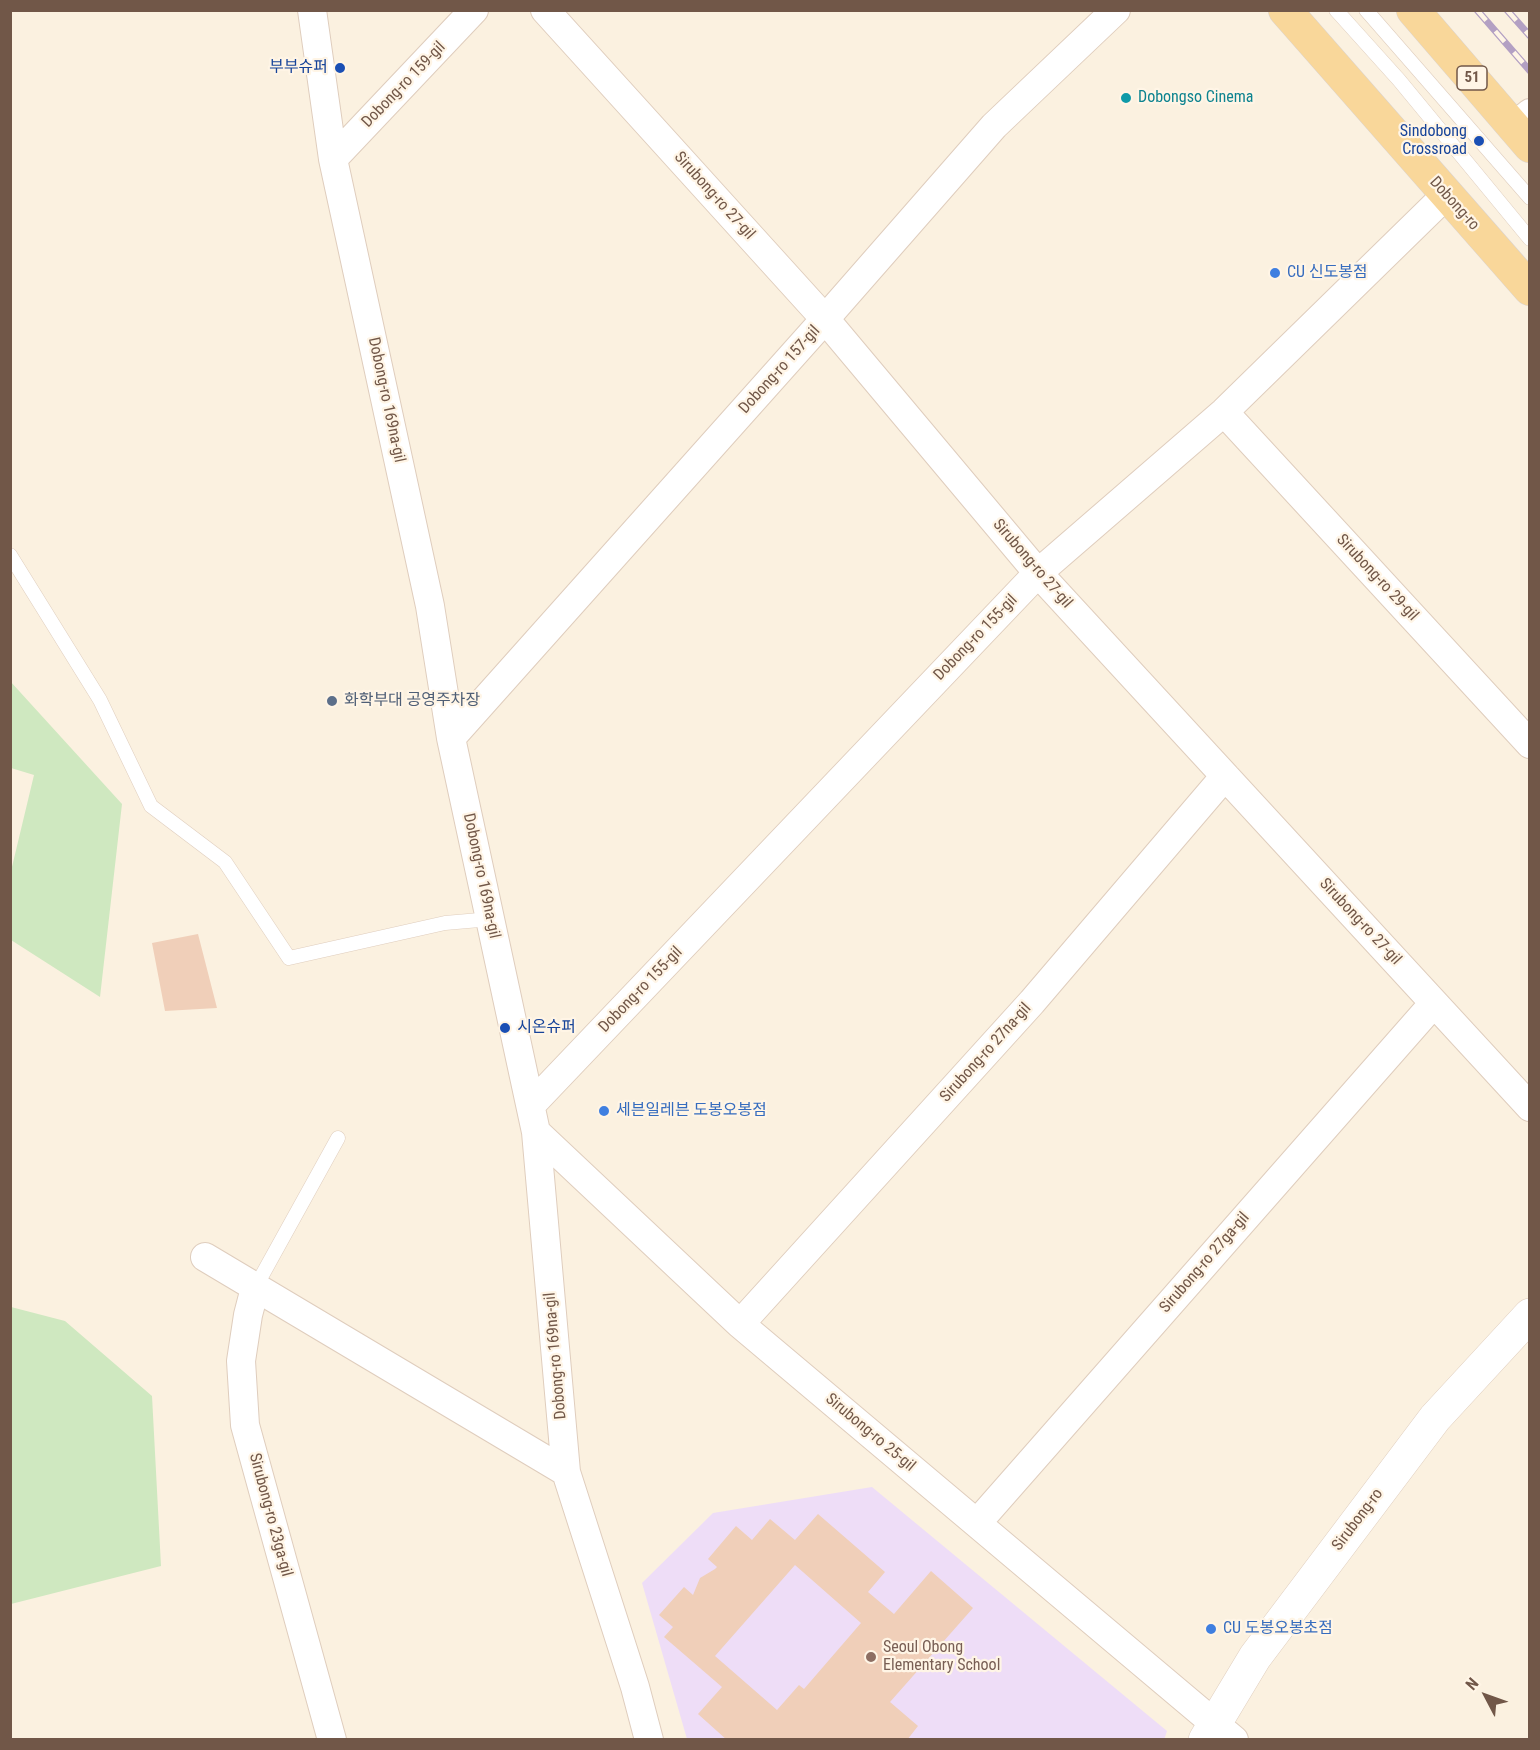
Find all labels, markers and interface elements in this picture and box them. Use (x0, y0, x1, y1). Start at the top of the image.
street label: Dobong-ro 159-gil (358, 38, 450, 132)
place label: 부부슈퍼 (269, 58, 328, 78)
marker: 부부슈퍼 (333, 61, 347, 75)
road number: 51 (1457, 66, 1487, 90)
place label: Dobongso Cinema (1138, 88, 1253, 108)
marker: Dobongso Cinema (1119, 91, 1133, 105)
place label: Sindobong Crossroad (1400, 122, 1467, 160)
marker: Sindobong Crossroad (1472, 134, 1486, 148)
street label: Sirubong-ro 27-gil (670, 148, 758, 244)
street label: Dobong-ro (1425, 173, 1483, 235)
place label: CU 신도봉점 (1287, 263, 1368, 283)
marker: CU 신도봉점 (1268, 266, 1282, 280)
street label: Dobong-ro 157-gil (735, 322, 825, 418)
street label: Dobong-ro 169na-gil (363, 336, 409, 464)
street label: Sirubong-ro 27-gil (988, 516, 1076, 612)
street label: Sirubong-ro 29-gil (1332, 531, 1422, 625)
street label: Dobong-ro 155-gil (930, 591, 1022, 685)
place label: 화학부대 공영주차장 (344, 691, 480, 711)
marker: 화학부대 공영주차장 (325, 694, 339, 708)
street label: Dobong-ro 169na-gil (458, 812, 504, 940)
street label: Sirubong-ro 27-gil (1315, 875, 1405, 969)
street label: Dobong-ro 155-gil (595, 943, 687, 1037)
street label: Sirubong-ro 27na-gil (936, 999, 1036, 1107)
place label: 시온슈퍼 (517, 1018, 576, 1038)
marker: 시온슈퍼 (498, 1021, 512, 1035)
place label: 세븐일레븐 도봉오봉점 (616, 1101, 767, 1121)
marker: 세븐일레븐 도봉오봉점 (597, 1104, 611, 1118)
street label: Sirubong-ro 27ga-gil (1156, 1209, 1254, 1317)
street label: Dobong-ro 169na-gil (541, 1292, 571, 1420)
street label: Sirubong-ro 25-gil (821, 1390, 919, 1476)
street label: Sirubong-ro 23ga-gil (244, 1451, 296, 1579)
street label: Sirubong-ro (1328, 1485, 1388, 1555)
place label: CU 도봉오봉초점 (1223, 1619, 1333, 1639)
marker: CU 도봉오봉초점 (1204, 1622, 1218, 1636)
place label: Seoul Obong Elementary School (883, 1638, 1000, 1676)
marker: Seoul Obong Elementary School (864, 1650, 878, 1664)
north arrow (1456, 1666, 1516, 1726)
text: N (1462, 1674, 1482, 1694)

